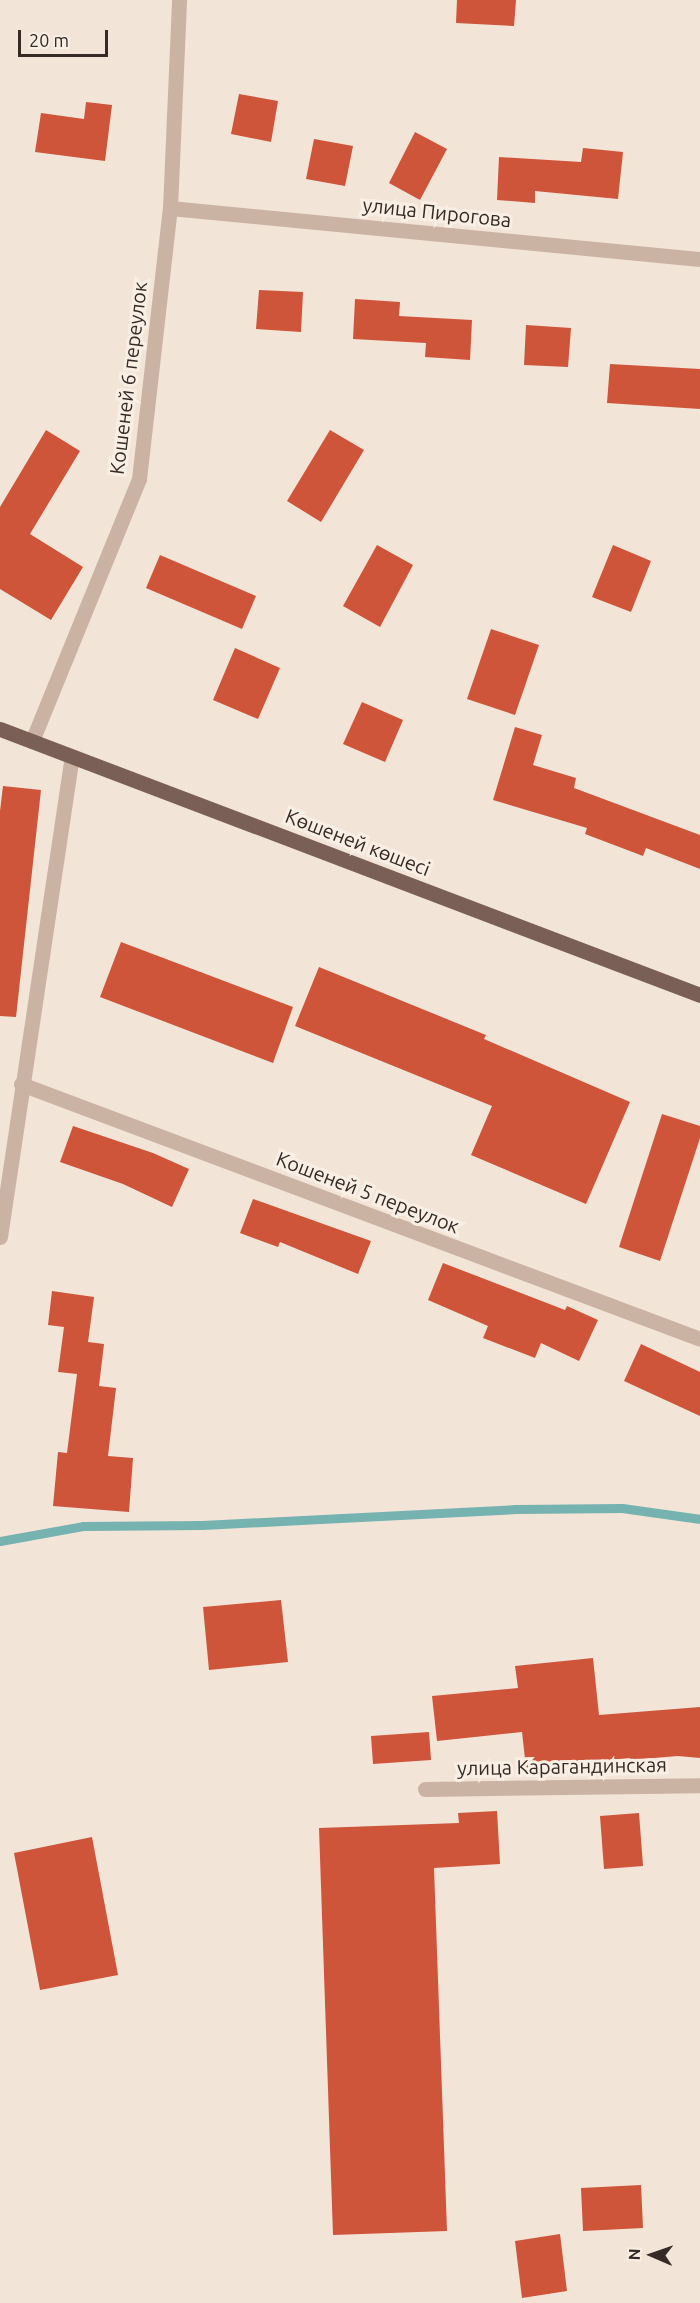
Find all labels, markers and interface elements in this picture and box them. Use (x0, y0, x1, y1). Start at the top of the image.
scale bar (21, 18, 111, 56)
text: 20 m (29, 30, 69, 50)
street label: улица Пирогова (361, 192, 513, 232)
street label: Кошеней 6 переулок (104, 280, 152, 476)
street label: Көшеней көшесі (282, 803, 434, 881)
street label: Кошеней 5 переулок (273, 1146, 463, 1238)
street label: улица Карагандинская (457, 1752, 667, 1780)
north arrow (622, 2225, 682, 2285)
text: N (625, 2248, 643, 2261)

